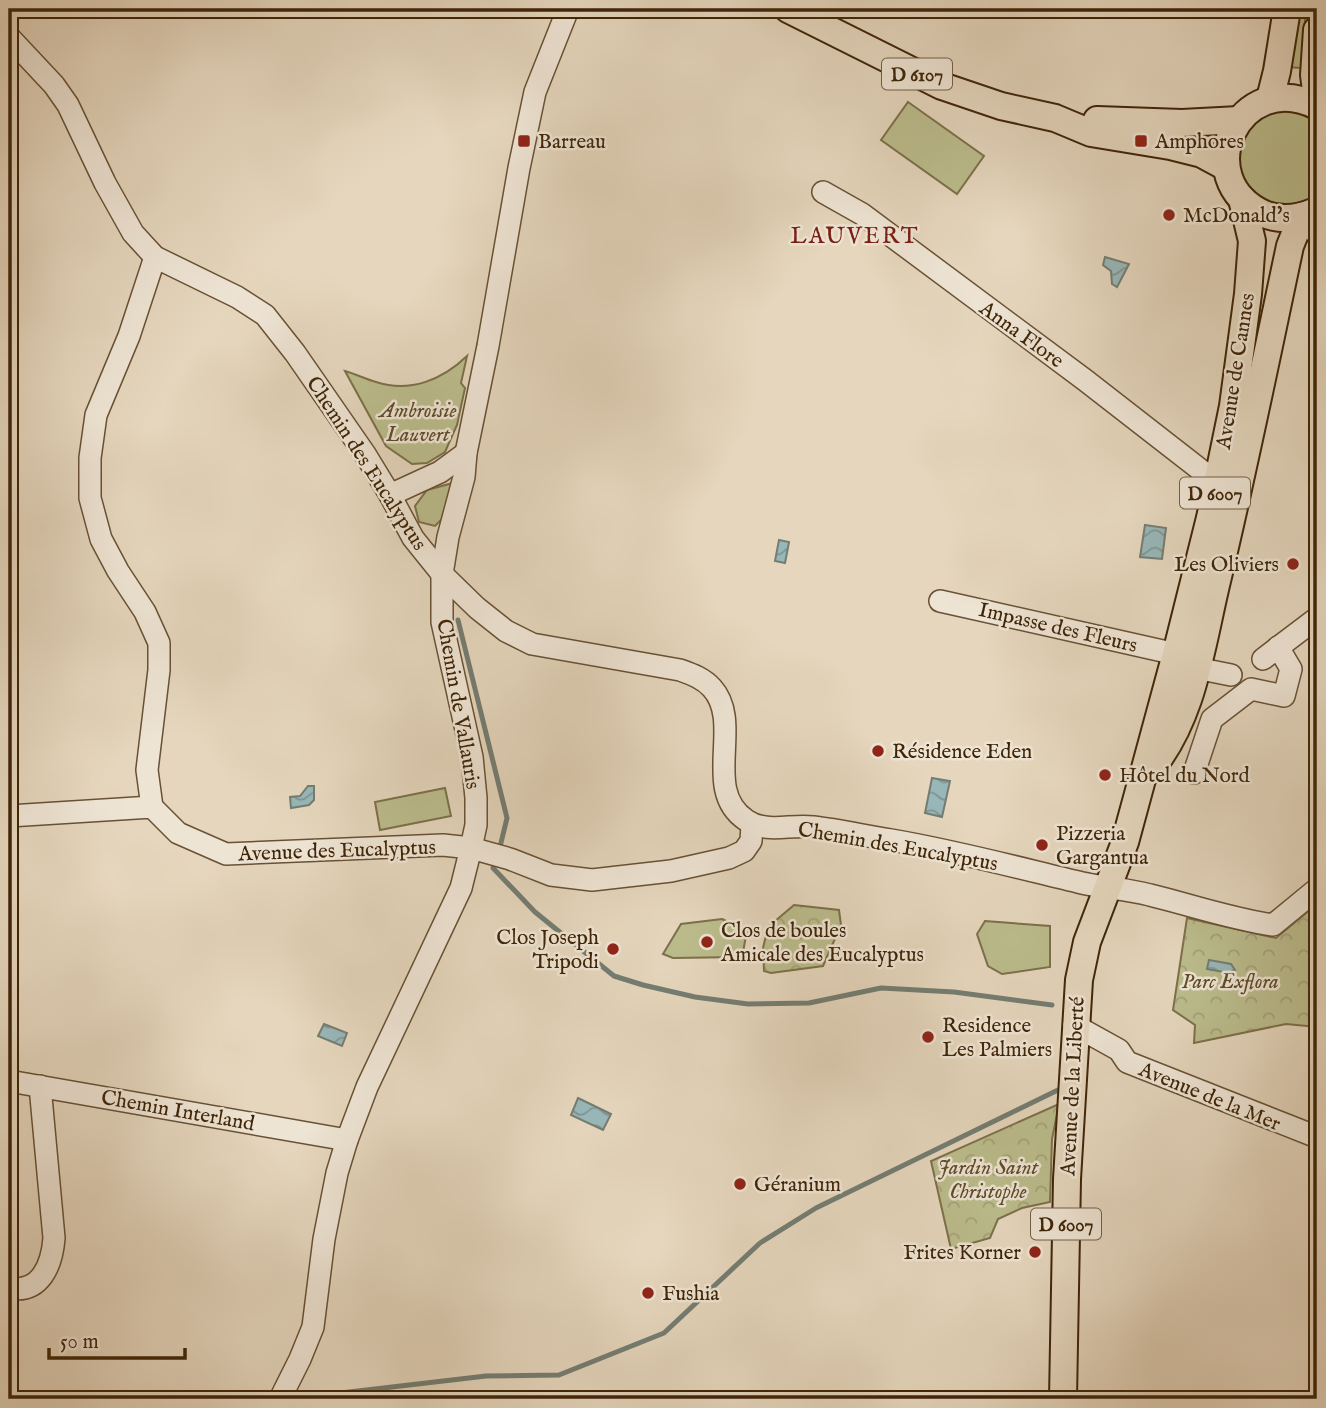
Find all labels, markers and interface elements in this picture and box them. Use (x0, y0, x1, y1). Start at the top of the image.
road number: D 6107 (882, 58, 952, 90)
place label: Barreau (538, 129, 606, 156)
place label: Amphores (1154, 129, 1244, 156)
marker: Barreau (516, 133, 532, 149)
marker: Amphores (1133, 133, 1149, 149)
place label: McDonald's (1183, 203, 1290, 230)
marker: McDonald's (1161, 207, 1177, 223)
district label: LAUVERT (790, 222, 920, 251)
street label: Avenue de Cannes (1211, 291, 1262, 452)
street label: Anna Flore (973, 295, 1069, 375)
street label: Chemin des Eucalyptus (299, 372, 432, 556)
park label: Ambroisie Lauvert (378, 398, 456, 449)
road number: D 6007 (1180, 478, 1250, 508)
place label: Les Oliviers (1174, 552, 1279, 579)
marker: Les Oliviers (1285, 556, 1301, 572)
street label: Impasse des Fleurs (976, 597, 1140, 660)
street label: Chemin de Vallauris (429, 617, 486, 792)
place label: Résidence Eden (892, 739, 1032, 766)
marker: Résidence Eden (870, 743, 886, 759)
place label: Hôtel du Nord (1119, 763, 1250, 790)
marker: Hôtel du Nord (1097, 767, 1113, 783)
street label: Chemin des Eucalyptus (796, 817, 1000, 878)
place label: Pizzeria Gargantua (1056, 821, 1149, 872)
street label: Avenue des Eucalyptus (237, 835, 436, 868)
marker: Pizzeria Gargantua (1034, 837, 1050, 853)
place label: Clos de boules Amicale des Eucalyptus (720, 918, 924, 969)
place label: Clos Joseph Tripodi (496, 925, 599, 976)
marker: Clos de boules Amicale des Eucalyptus (699, 934, 715, 950)
marker: Clos Joseph Tripodi (605, 941, 621, 957)
park label: Parc Exflora (1181, 969, 1279, 996)
street label: Avenue de la Liberté (1055, 995, 1092, 1177)
place label: Residence Les Palmiers (942, 1013, 1052, 1064)
marker: Residence Les Palmiers (920, 1029, 936, 1045)
street label: Avenue de la Mer (1134, 1056, 1285, 1138)
street label: Chemin Interland (99, 1085, 257, 1138)
park label: Jardin Saint Christophe (938, 1155, 1040, 1206)
place label: Géranium (754, 1172, 841, 1199)
marker: Géranium (732, 1176, 748, 1192)
road number: D 6007 (1031, 1208, 1101, 1240)
place label: Frites Korner (903, 1240, 1021, 1267)
marker: Frites Korner (1027, 1244, 1043, 1260)
place label: Fushia (662, 1281, 720, 1308)
marker: Fushia (640, 1285, 656, 1301)
scale bar (49, 1317, 186, 1361)
text: 50 m (60, 1329, 99, 1356)

